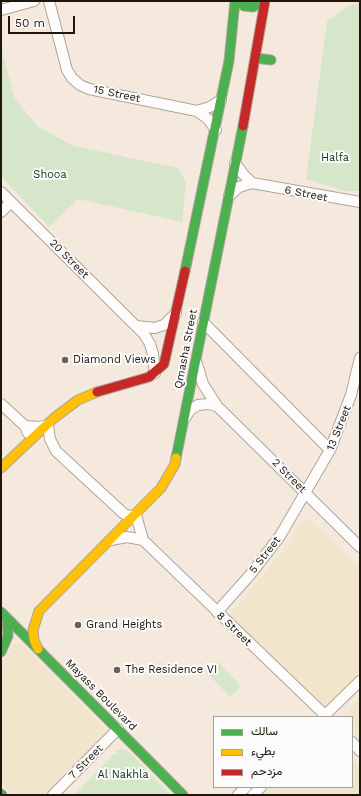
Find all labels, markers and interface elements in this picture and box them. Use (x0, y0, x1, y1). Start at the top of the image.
scale bar (10, 8, 77, 34)
text: 50 m (15, 16, 45, 30)
street label: 15 Street (92, 83, 142, 105)
park label: Halfa (321, 151, 349, 165)
park label: Shooa (33, 168, 67, 182)
street label: 6 Street (283, 183, 329, 205)
street label: 20 Street (47, 237, 91, 281)
street label: Qmasha Street (172, 308, 200, 390)
place label: Diamond Views (73, 353, 156, 367)
marker: Diamond Views (60, 355, 70, 365)
street label: 13 Street (324, 403, 354, 453)
street label: 2 Street (269, 456, 309, 496)
street label: 5 Street (246, 534, 284, 576)
street label: 8 Street (214, 609, 254, 649)
place label: Grand Heights (86, 618, 162, 632)
marker: Grand Heights (73, 620, 83, 630)
street label: Mayass Boulevard (63, 657, 139, 733)
place label: The Residence VI (125, 663, 217, 677)
marker: The Residence VI (112, 665, 122, 675)
legend (213, 716, 353, 788)
text: سالك (251, 724, 278, 738)
street label: 7 Street (66, 742, 106, 782)
text: بطيء (251, 744, 275, 758)
text: مزدحم (251, 764, 282, 778)
park label: Al Nakhla (97, 768, 149, 782)

